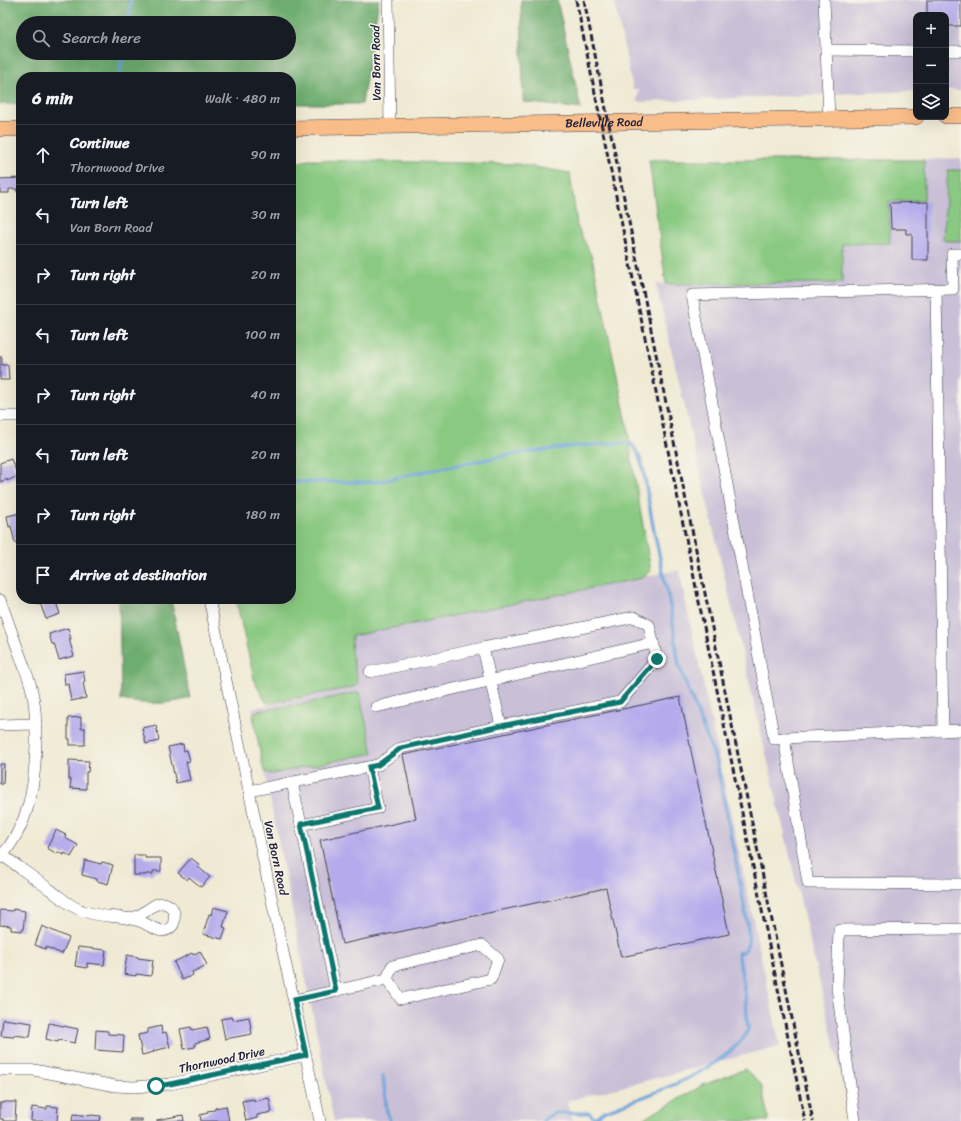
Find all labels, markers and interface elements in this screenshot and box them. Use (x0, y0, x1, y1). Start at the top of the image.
map controls (913, 12, 949, 120)
button: + (913, 12, 949, 48)
search box (16, 16, 296, 60)
street label: Van Born Road (364, 23, 388, 101)
text: Search here (62, 25, 141, 51)
icon: search (30, 27, 52, 49)
button: − (913, 48, 949, 84)
text: 6 min (32, 83, 73, 113)
button: layers (913, 84, 949, 120)
text: Walk · 480 m (205, 87, 280, 110)
street label: Belleville Road (565, 111, 644, 134)
text: Continue (70, 130, 130, 156)
text: 90 m (250, 143, 280, 166)
icon: ahead (32, 144, 54, 166)
text: Thornwood Drive (70, 156, 165, 179)
text: Turn left (70, 190, 128, 216)
text: 30 m (251, 203, 280, 226)
icon: left (32, 204, 54, 226)
text: Van Born Road (70, 216, 152, 239)
text: Turn right (70, 262, 135, 288)
text: 20 m (251, 263, 280, 286)
icon: right (32, 264, 54, 286)
text: Turn left (70, 322, 128, 348)
text: 100 m (245, 323, 280, 346)
icon: left (32, 324, 54, 346)
text: Turn right (70, 382, 135, 408)
text: 40 m (250, 383, 280, 406)
icon: right (32, 384, 54, 406)
text: Turn left (70, 442, 128, 468)
text: 20 m (251, 443, 280, 466)
icon: left (32, 444, 54, 466)
text: Turn right (70, 502, 135, 528)
text: 180 m (245, 503, 280, 526)
icon: right (32, 504, 54, 526)
text: Arrive at destination (70, 562, 207, 588)
icon: arrive (32, 564, 54, 586)
route end (648, 650, 666, 668)
street label: Van Born Road (257, 819, 295, 899)
street label: Thornwood Drive (177, 1040, 267, 1080)
route start (147, 1077, 165, 1095)

